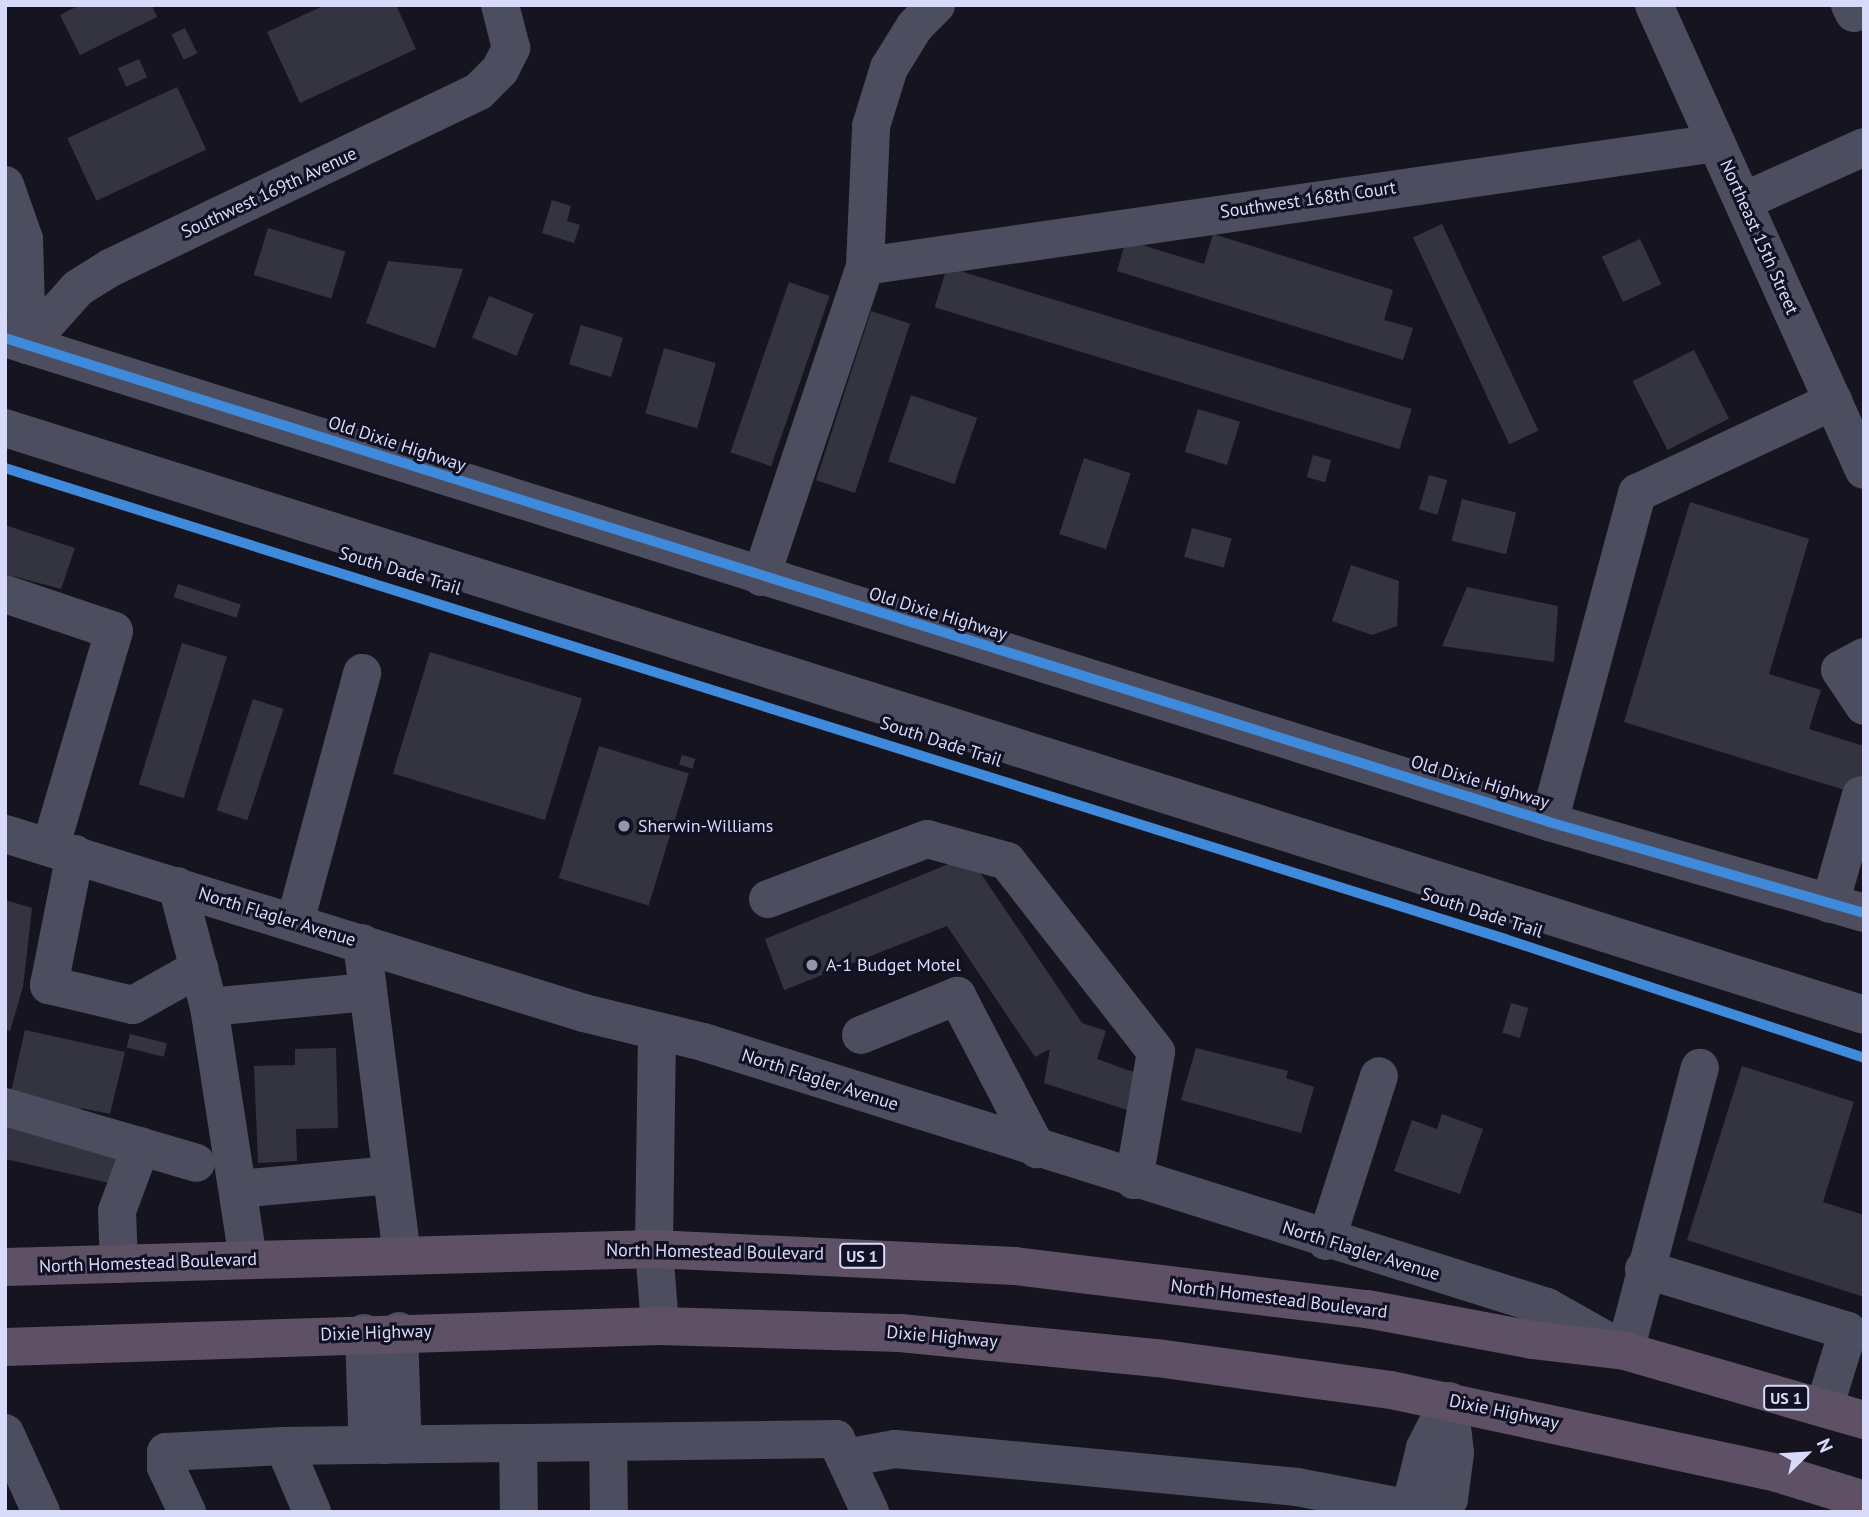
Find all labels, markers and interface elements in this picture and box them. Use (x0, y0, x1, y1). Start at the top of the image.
street label: Southwest 169th Avenue (177, 143, 361, 243)
street label: Northeast 15th Street (1715, 156, 1803, 318)
street label: Southwest 168th Court (1219, 177, 1397, 223)
street label: Old Dixie Highway (325, 412, 469, 476)
street label: South Dade Trail (336, 542, 464, 600)
street label: Old Dixie Highway (866, 583, 1010, 645)
street label: South Dade Trail (877, 712, 1005, 772)
street label: Old Dixie Highway (1408, 751, 1552, 813)
place label: Sherwin-Williams (638, 815, 773, 837)
marker: Sherwin-Williams (616, 818, 632, 834)
street label: North Flagler Avenue (195, 883, 359, 951)
street label: South Dade Trail (1418, 883, 1546, 943)
place label: A-1 Budget Motel (826, 954, 961, 976)
marker: A-1 Budget Motel (804, 957, 820, 973)
street label: North Flagler Avenue (739, 1044, 901, 1116)
street label: North Flagler Avenue (1279, 1217, 1443, 1285)
street label: North Homestead Boulevard (606, 1239, 824, 1265)
road number: US 1 (838, 1244, 886, 1268)
street label: North Homestead Boulevard (39, 1248, 257, 1278)
street label: North Homestead Boulevard (1169, 1275, 1389, 1323)
street label: Dixie Highway (320, 1320, 432, 1346)
street label: Dixie Highway (885, 1321, 999, 1353)
road number: US 1 (1762, 1386, 1810, 1410)
street label: Dixie Highway (1447, 1390, 1561, 1434)
north arrow (1771, 1419, 1841, 1489)
text: N (1812, 1435, 1839, 1456)

